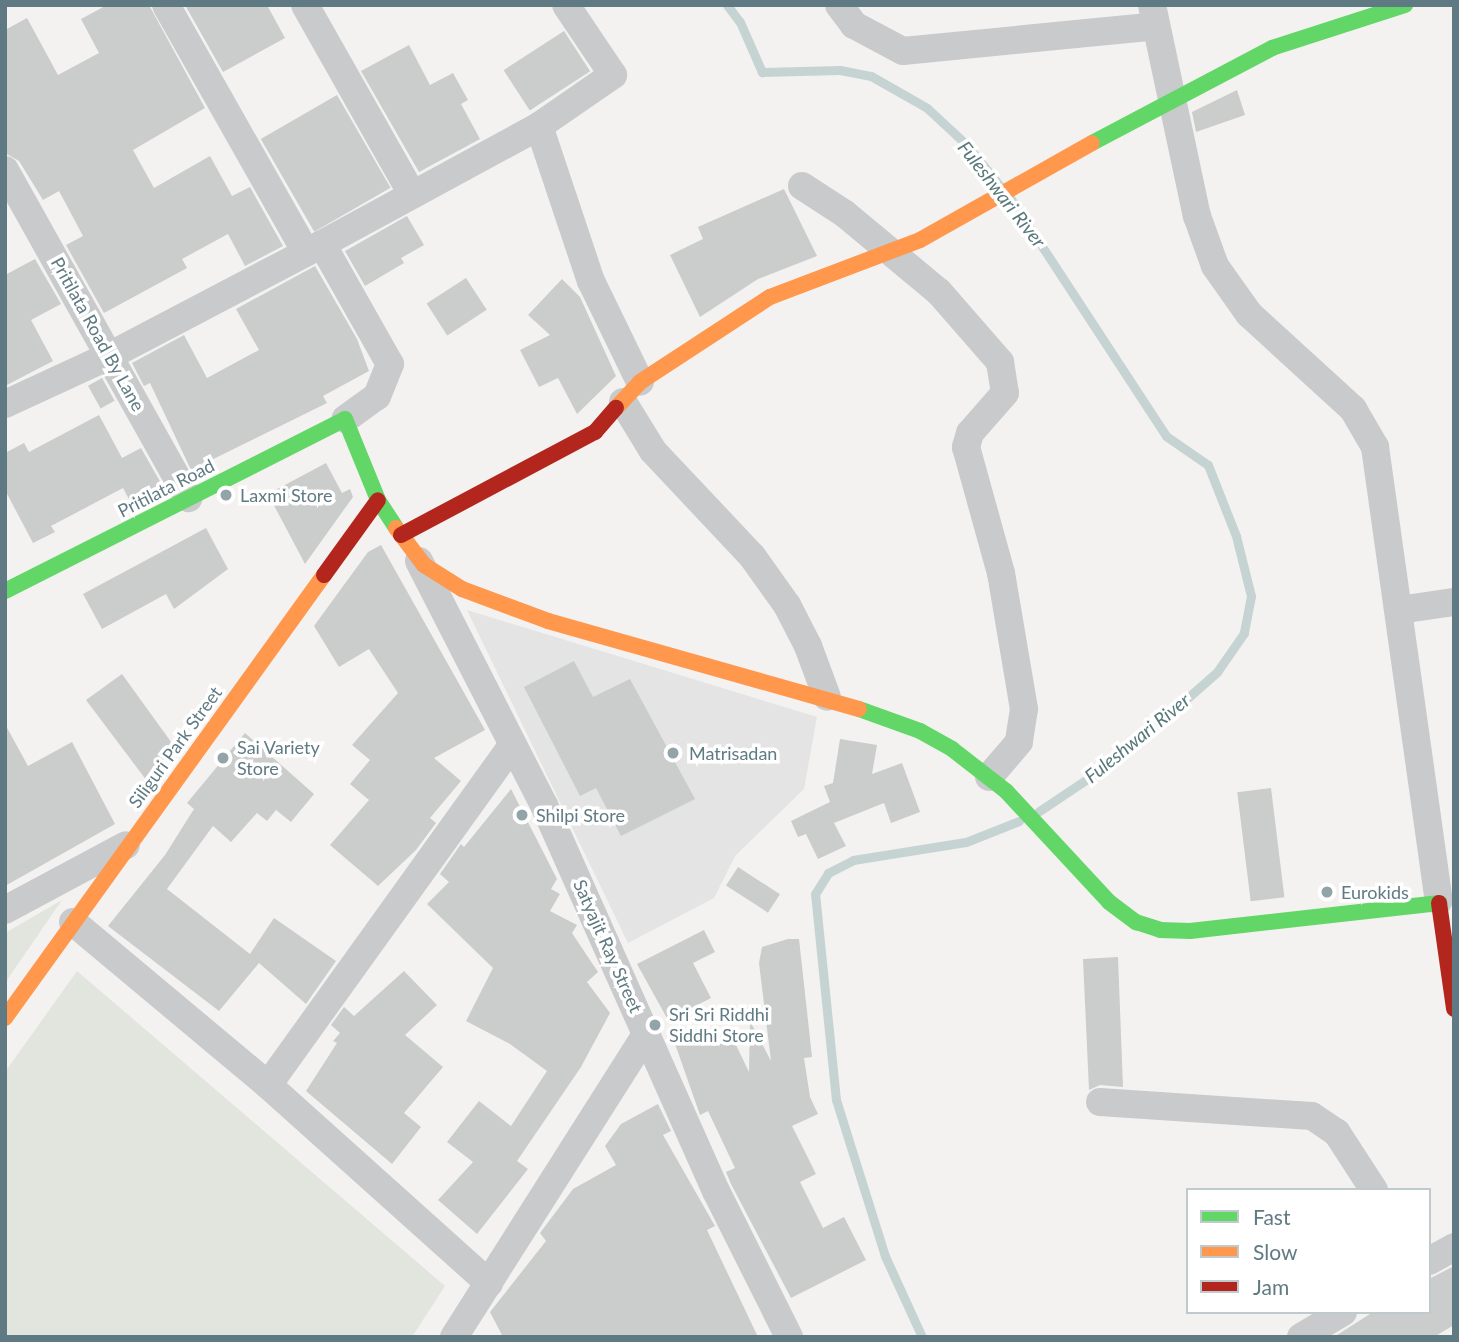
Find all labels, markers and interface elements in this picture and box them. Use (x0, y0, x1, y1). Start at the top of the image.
water label: Fuleshwari River (953, 136, 1051, 252)
street label: Pritilata Road By Lane (47, 253, 149, 415)
street label: Pritilata Road (114, 454, 218, 522)
place label: Laxmi Store (240, 484, 333, 506)
marker: Laxmi Store (218, 487, 234, 503)
street label: Siliguri Park Street (124, 682, 226, 812)
water label: Fuleshwari River (1080, 689, 1194, 787)
place label: Sai Variety Store (237, 737, 320, 780)
place label: Matrisadan (689, 742, 777, 764)
marker: Matrisadan (663, 743, 683, 763)
marker: Sai Variety Store (215, 750, 231, 766)
place label: Shilpi Store (536, 804, 625, 826)
marker: Shilpi Store (514, 807, 530, 823)
street label: Satyajit Ray Street (569, 876, 647, 1016)
place label: Eurokids (1341, 881, 1409, 903)
marker: Eurokids (1319, 884, 1335, 900)
place label: Sri Sri Riddhi Siddhi Store (669, 1004, 769, 1046)
marker: Sri Sri Riddhi Siddhi Store (647, 1017, 663, 1033)
legend (1186, 1188, 1431, 1314)
text: Fast (1253, 1204, 1290, 1229)
text: Slow (1253, 1239, 1297, 1264)
text: Jam (1253, 1274, 1289, 1299)

